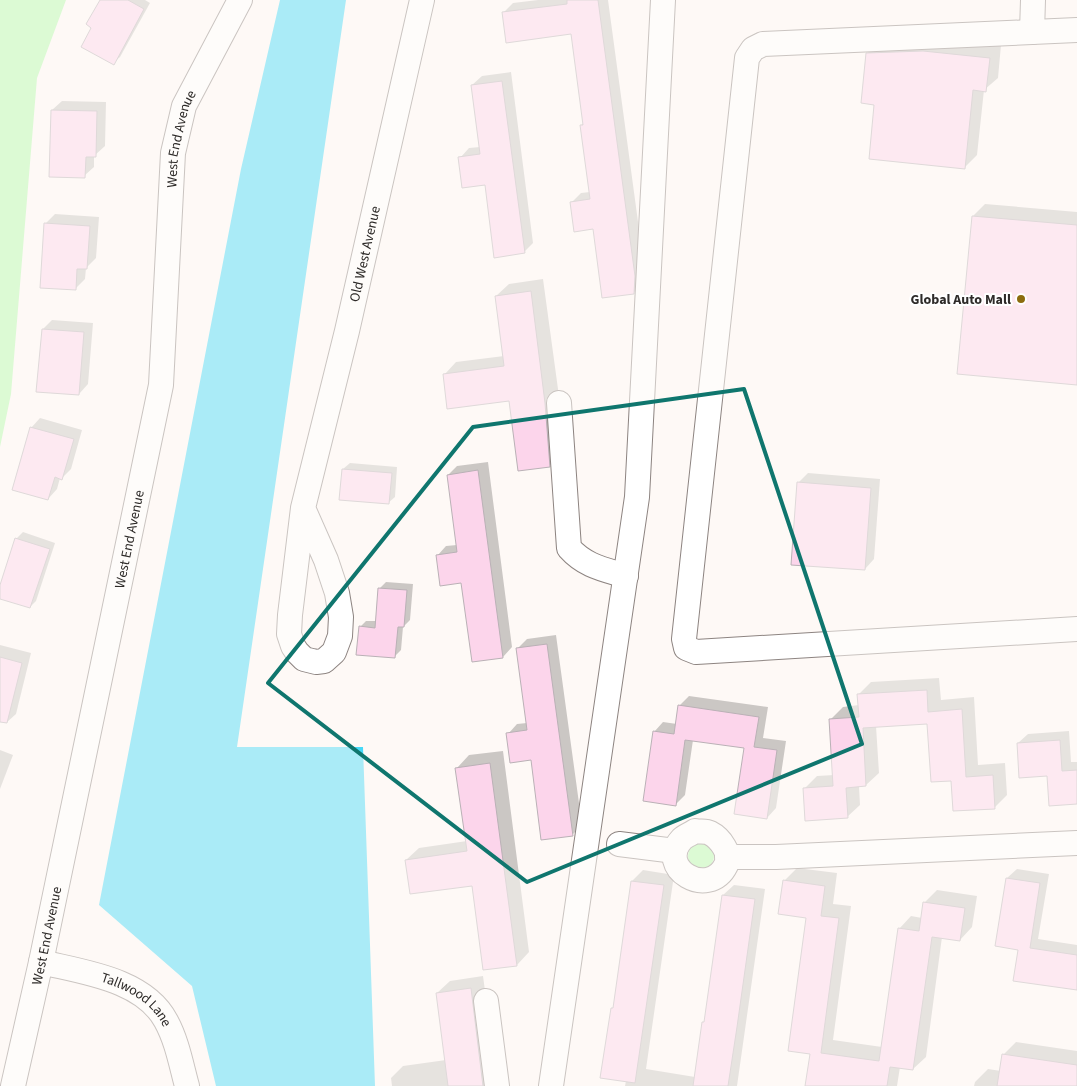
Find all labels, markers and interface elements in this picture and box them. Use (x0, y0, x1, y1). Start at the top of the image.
street label: West End Avenue (162, 87, 202, 188)
street label: Old West Avenue (345, 204, 386, 304)
place label: Global Auto Mall (911, 290, 1011, 310)
marker: Global Auto Mall (1015, 293, 1027, 305)
street label: West End Avenue (110, 488, 150, 590)
street label: West End Avenue (27, 885, 67, 987)
street label: Tallwood Lane (98, 968, 176, 1031)

